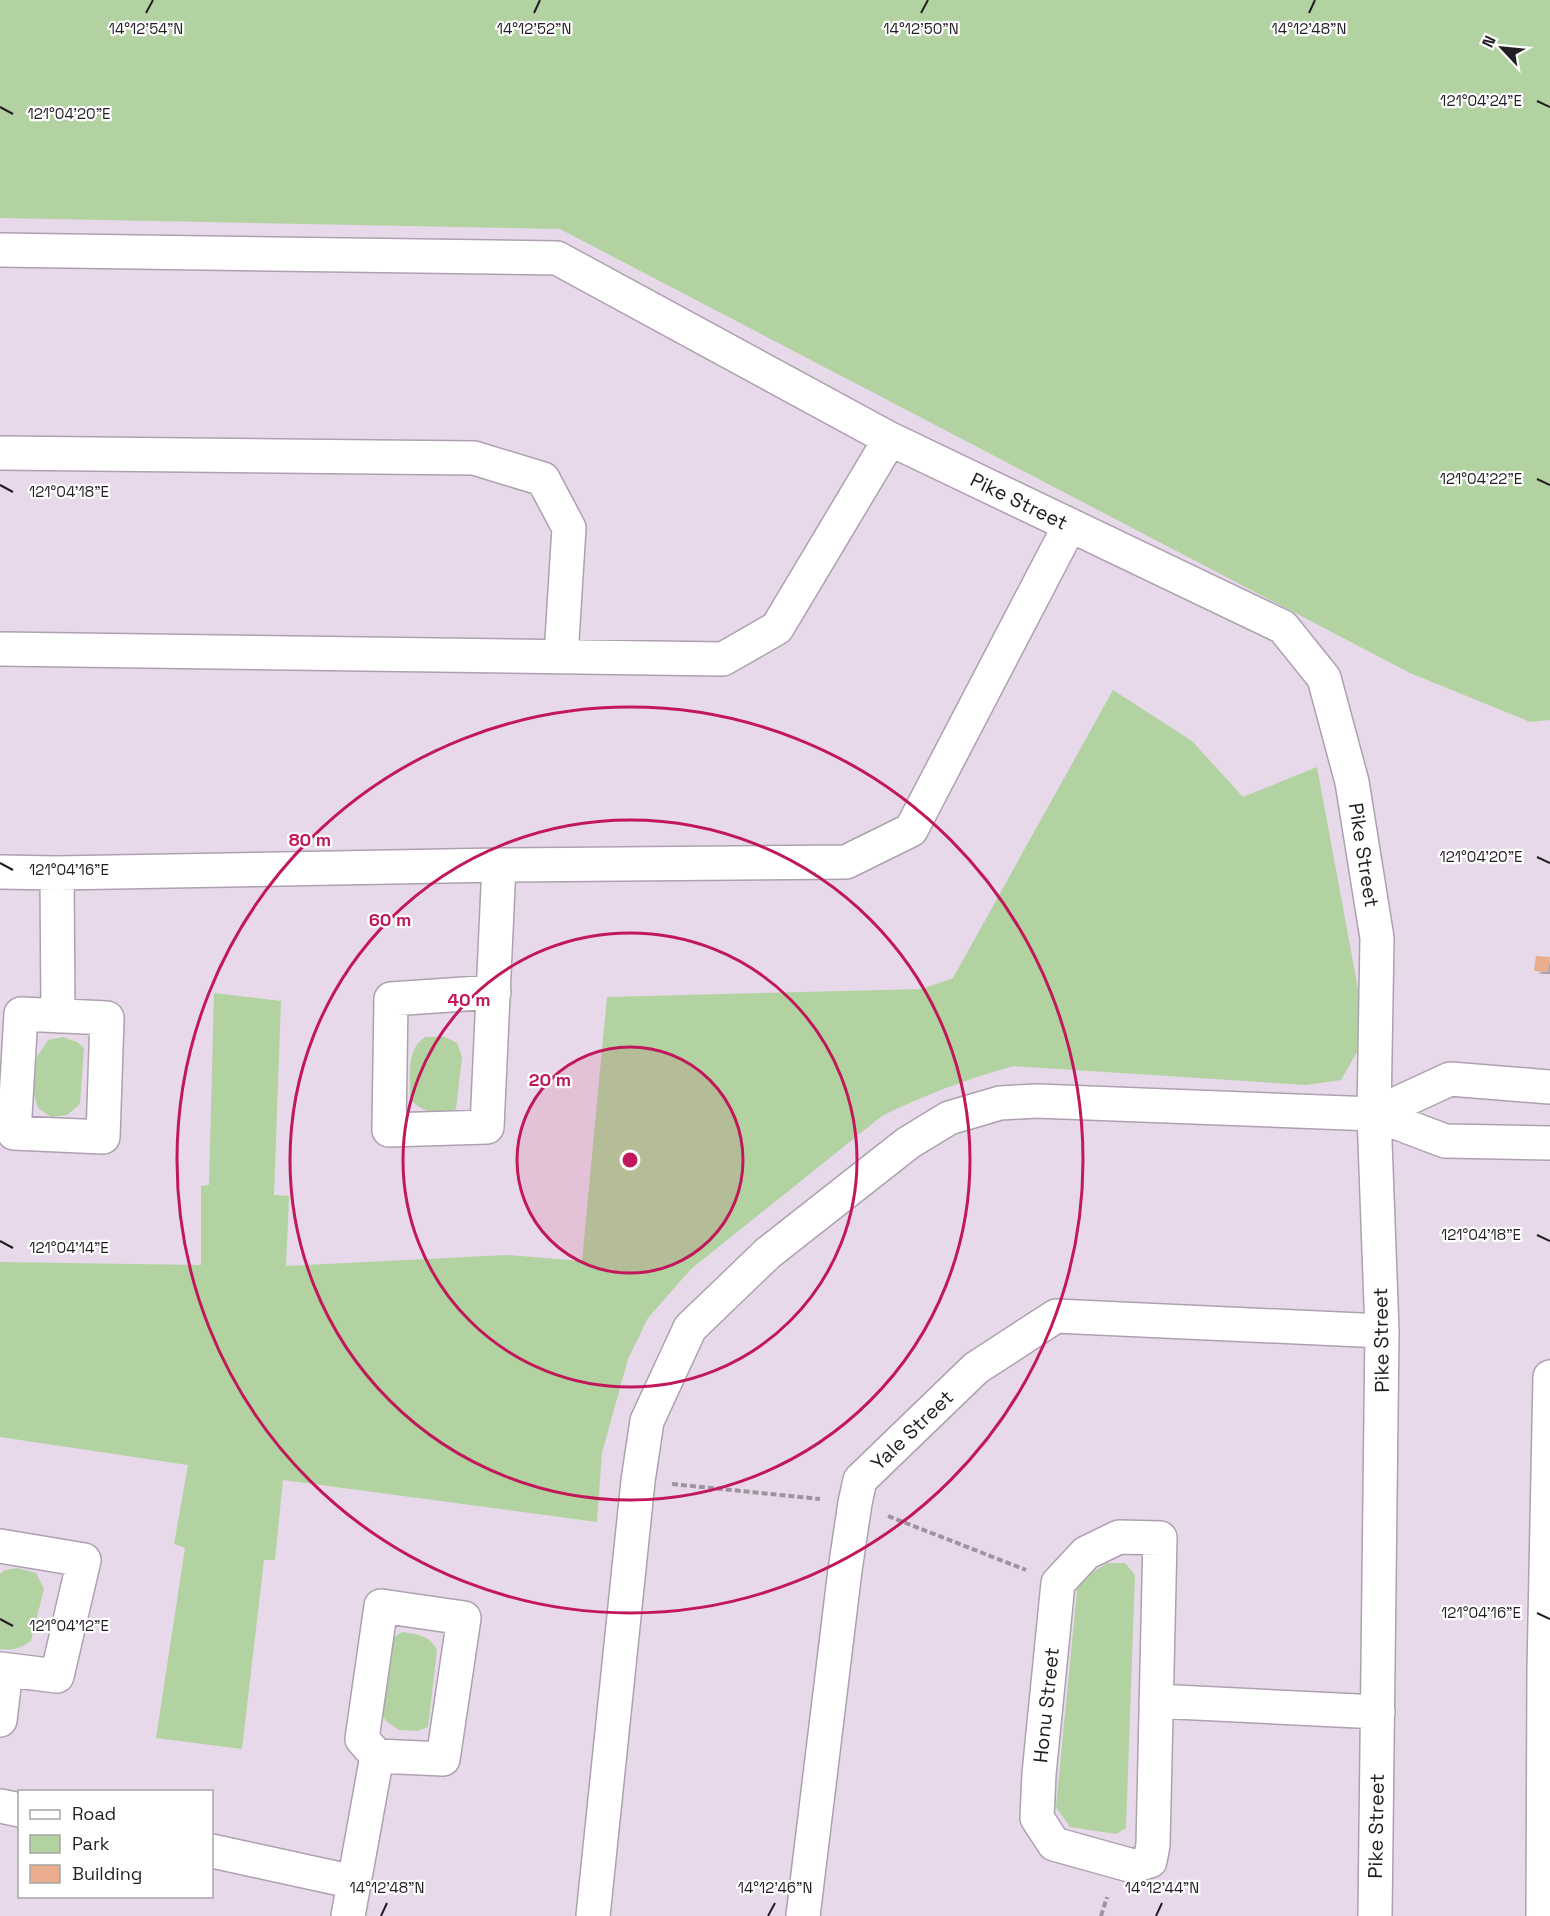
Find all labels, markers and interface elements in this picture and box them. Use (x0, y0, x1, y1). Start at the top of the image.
north arrow (1472, 18, 1532, 78)
text: 14°12'54"N (109, 19, 183, 38)
text: 14°12'52"N (497, 19, 571, 38)
text: 14°12'50"N (883, 19, 959, 38)
text: 14°12'48"N (1272, 19, 1346, 38)
text: N (1477, 32, 1501, 51)
text: 121°04'24"E (1440, 91, 1522, 110)
text: 121°04'20"E (28, 104, 111, 123)
street label: Pike Street (966, 466, 1072, 536)
text: 121°04'22"E (1440, 469, 1522, 488)
text: 121°04'18"E (29, 482, 109, 501)
street label: Pike Street (1343, 801, 1385, 909)
text: 80 m (289, 828, 331, 851)
text: 121°04'20"E (1440, 847, 1523, 866)
text: 121°04'16"E (29, 860, 109, 879)
text: 60 m (369, 908, 411, 931)
text: 40 m (447, 988, 491, 1011)
text: 20 m (529, 1068, 571, 1091)
centre of rings (620, 1150, 640, 1170)
text: 121°04'18"E (1441, 1225, 1521, 1244)
text: 121°04'14"E (29, 1238, 109, 1257)
street label: Pike Street (1367, 1287, 1395, 1393)
street label: Yale Street (865, 1384, 959, 1476)
text: 121°04'16"E (1441, 1603, 1521, 1622)
text: 121°04'12"E (29, 1616, 109, 1635)
street label: Honu Street (1027, 1646, 1065, 1764)
street label: Pike Street (1362, 1773, 1390, 1879)
legend (18, 1790, 213, 1898)
text: Road (72, 1802, 116, 1825)
text: Park (72, 1832, 110, 1855)
text: Building (72, 1862, 142, 1885)
text: 14°12'48"N (350, 1878, 424, 1897)
text: 14°12'46"N (738, 1878, 812, 1897)
text: 14°12'44"N (1125, 1878, 1199, 1897)

